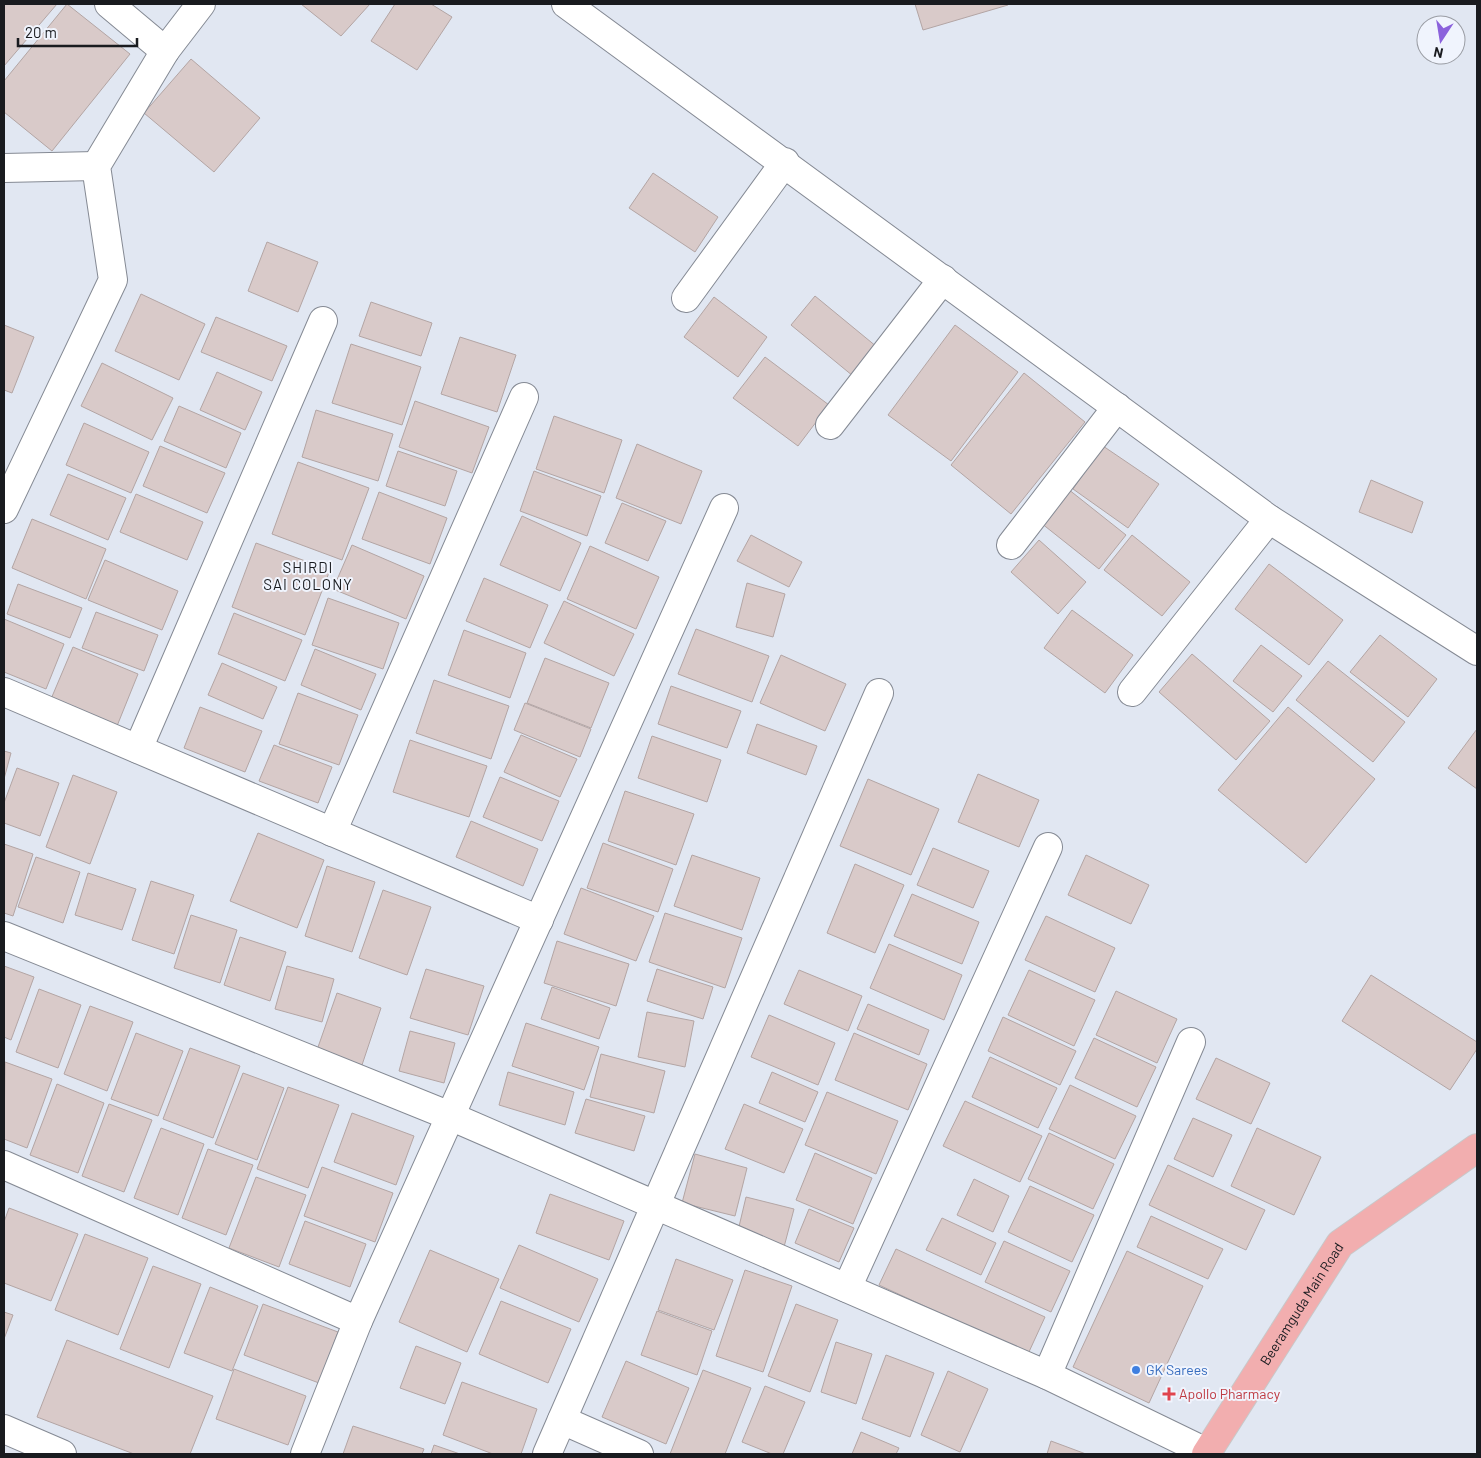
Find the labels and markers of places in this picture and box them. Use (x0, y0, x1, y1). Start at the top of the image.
place label: GK Sarees (1146, 1361, 1208, 1378)
marker: GK Sarees (1130, 1364, 1142, 1376)
place label: Apollo Pharmacy (1179, 1385, 1281, 1402)
marker: Apollo Pharmacy (1163, 1388, 1175, 1400)

